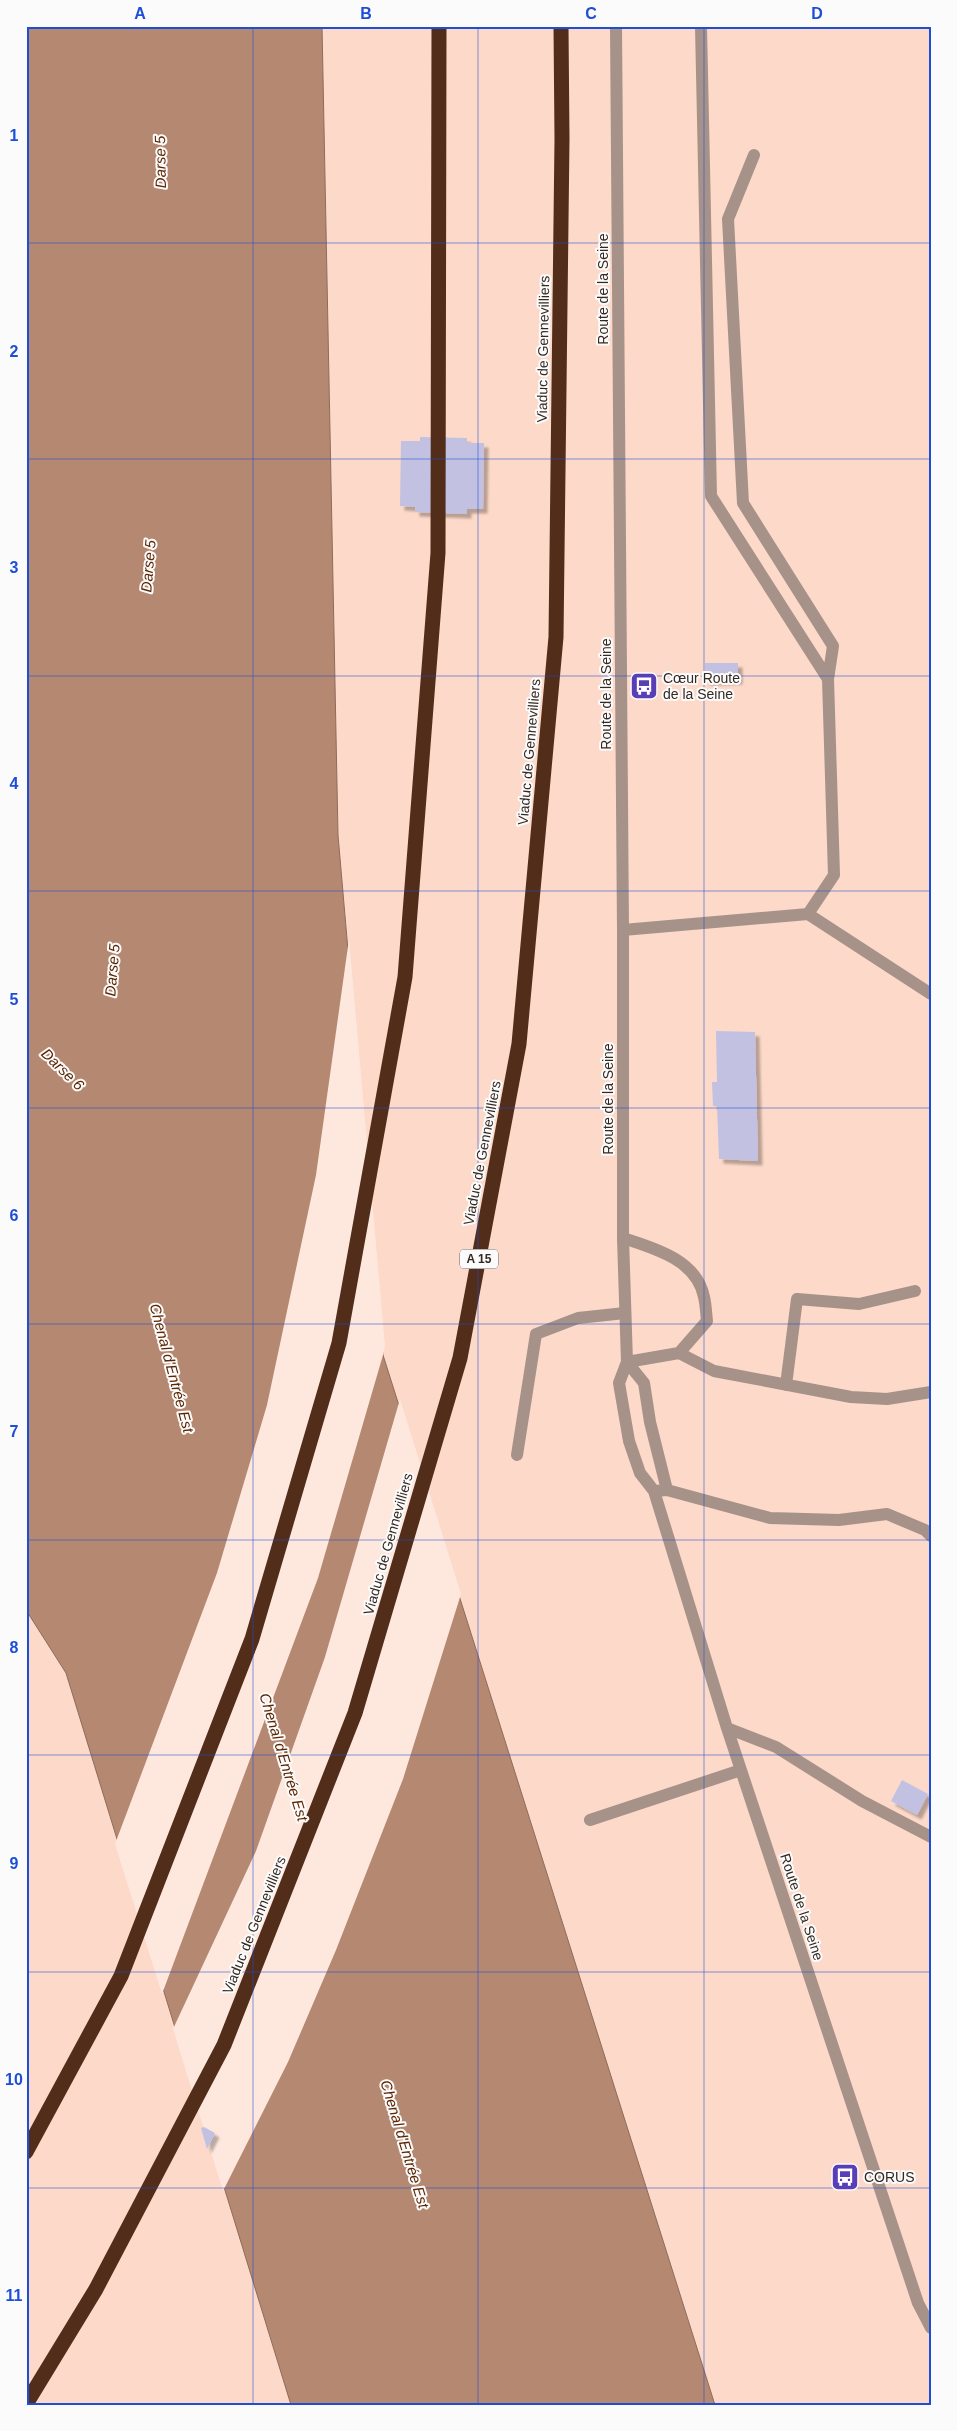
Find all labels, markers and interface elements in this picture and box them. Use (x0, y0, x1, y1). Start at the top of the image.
text: A (134, 5, 146, 22)
text: B (360, 5, 372, 22)
text: C (585, 5, 597, 22)
text: D (811, 5, 823, 22)
text: 1 (10, 127, 19, 144)
water label: Darse 5 (151, 135, 169, 188)
street label: Route de la Seine (595, 233, 611, 345)
street label: Viaduc de Gennevilliers (534, 275, 552, 423)
text: 2 (10, 343, 19, 360)
water label: Darse 5 (137, 538, 159, 593)
text: 3 (10, 559, 19, 576)
street label: Route de la Seine (598, 638, 614, 750)
place label: Cœur Route de la Seine (663, 670, 740, 702)
bus stop icon: Cœur Route de la Seine (629, 671, 659, 701)
street label: Viaduc de Gennevilliers (515, 678, 543, 826)
text: 4 (10, 775, 19, 792)
water label: Darse 5 (101, 942, 123, 997)
text: 5 (10, 991, 19, 1008)
street label: Route de la Seine (600, 1043, 616, 1155)
water label: Darse 6 (38, 1045, 88, 1094)
street label: Viaduc de Gennevilliers (460, 1079, 504, 1227)
text: 6 (10, 1207, 19, 1224)
road number: A 15 (460, 1250, 498, 1268)
water label: Chenal d'Entrée Est (147, 1302, 198, 1435)
text: 7 (10, 1423, 19, 1440)
street label: Viaduc de Gennevilliers (360, 1471, 416, 1617)
text: 8 (10, 1639, 19, 1656)
water label: Chenal d'Entrée Est (256, 1691, 312, 1824)
street label: Route de la Seine (777, 1852, 827, 1963)
street label: Viaduc de Gennevilliers (219, 1854, 289, 1996)
text: 9 (10, 1855, 19, 1872)
text: 10 (5, 2071, 23, 2088)
water label: Chenal d'Entrée Est (377, 2078, 433, 2211)
bus stop icon: CORUS (830, 2162, 860, 2192)
place label: CORUS (864, 2169, 915, 2185)
text: 11 (6, 2287, 23, 2304)

